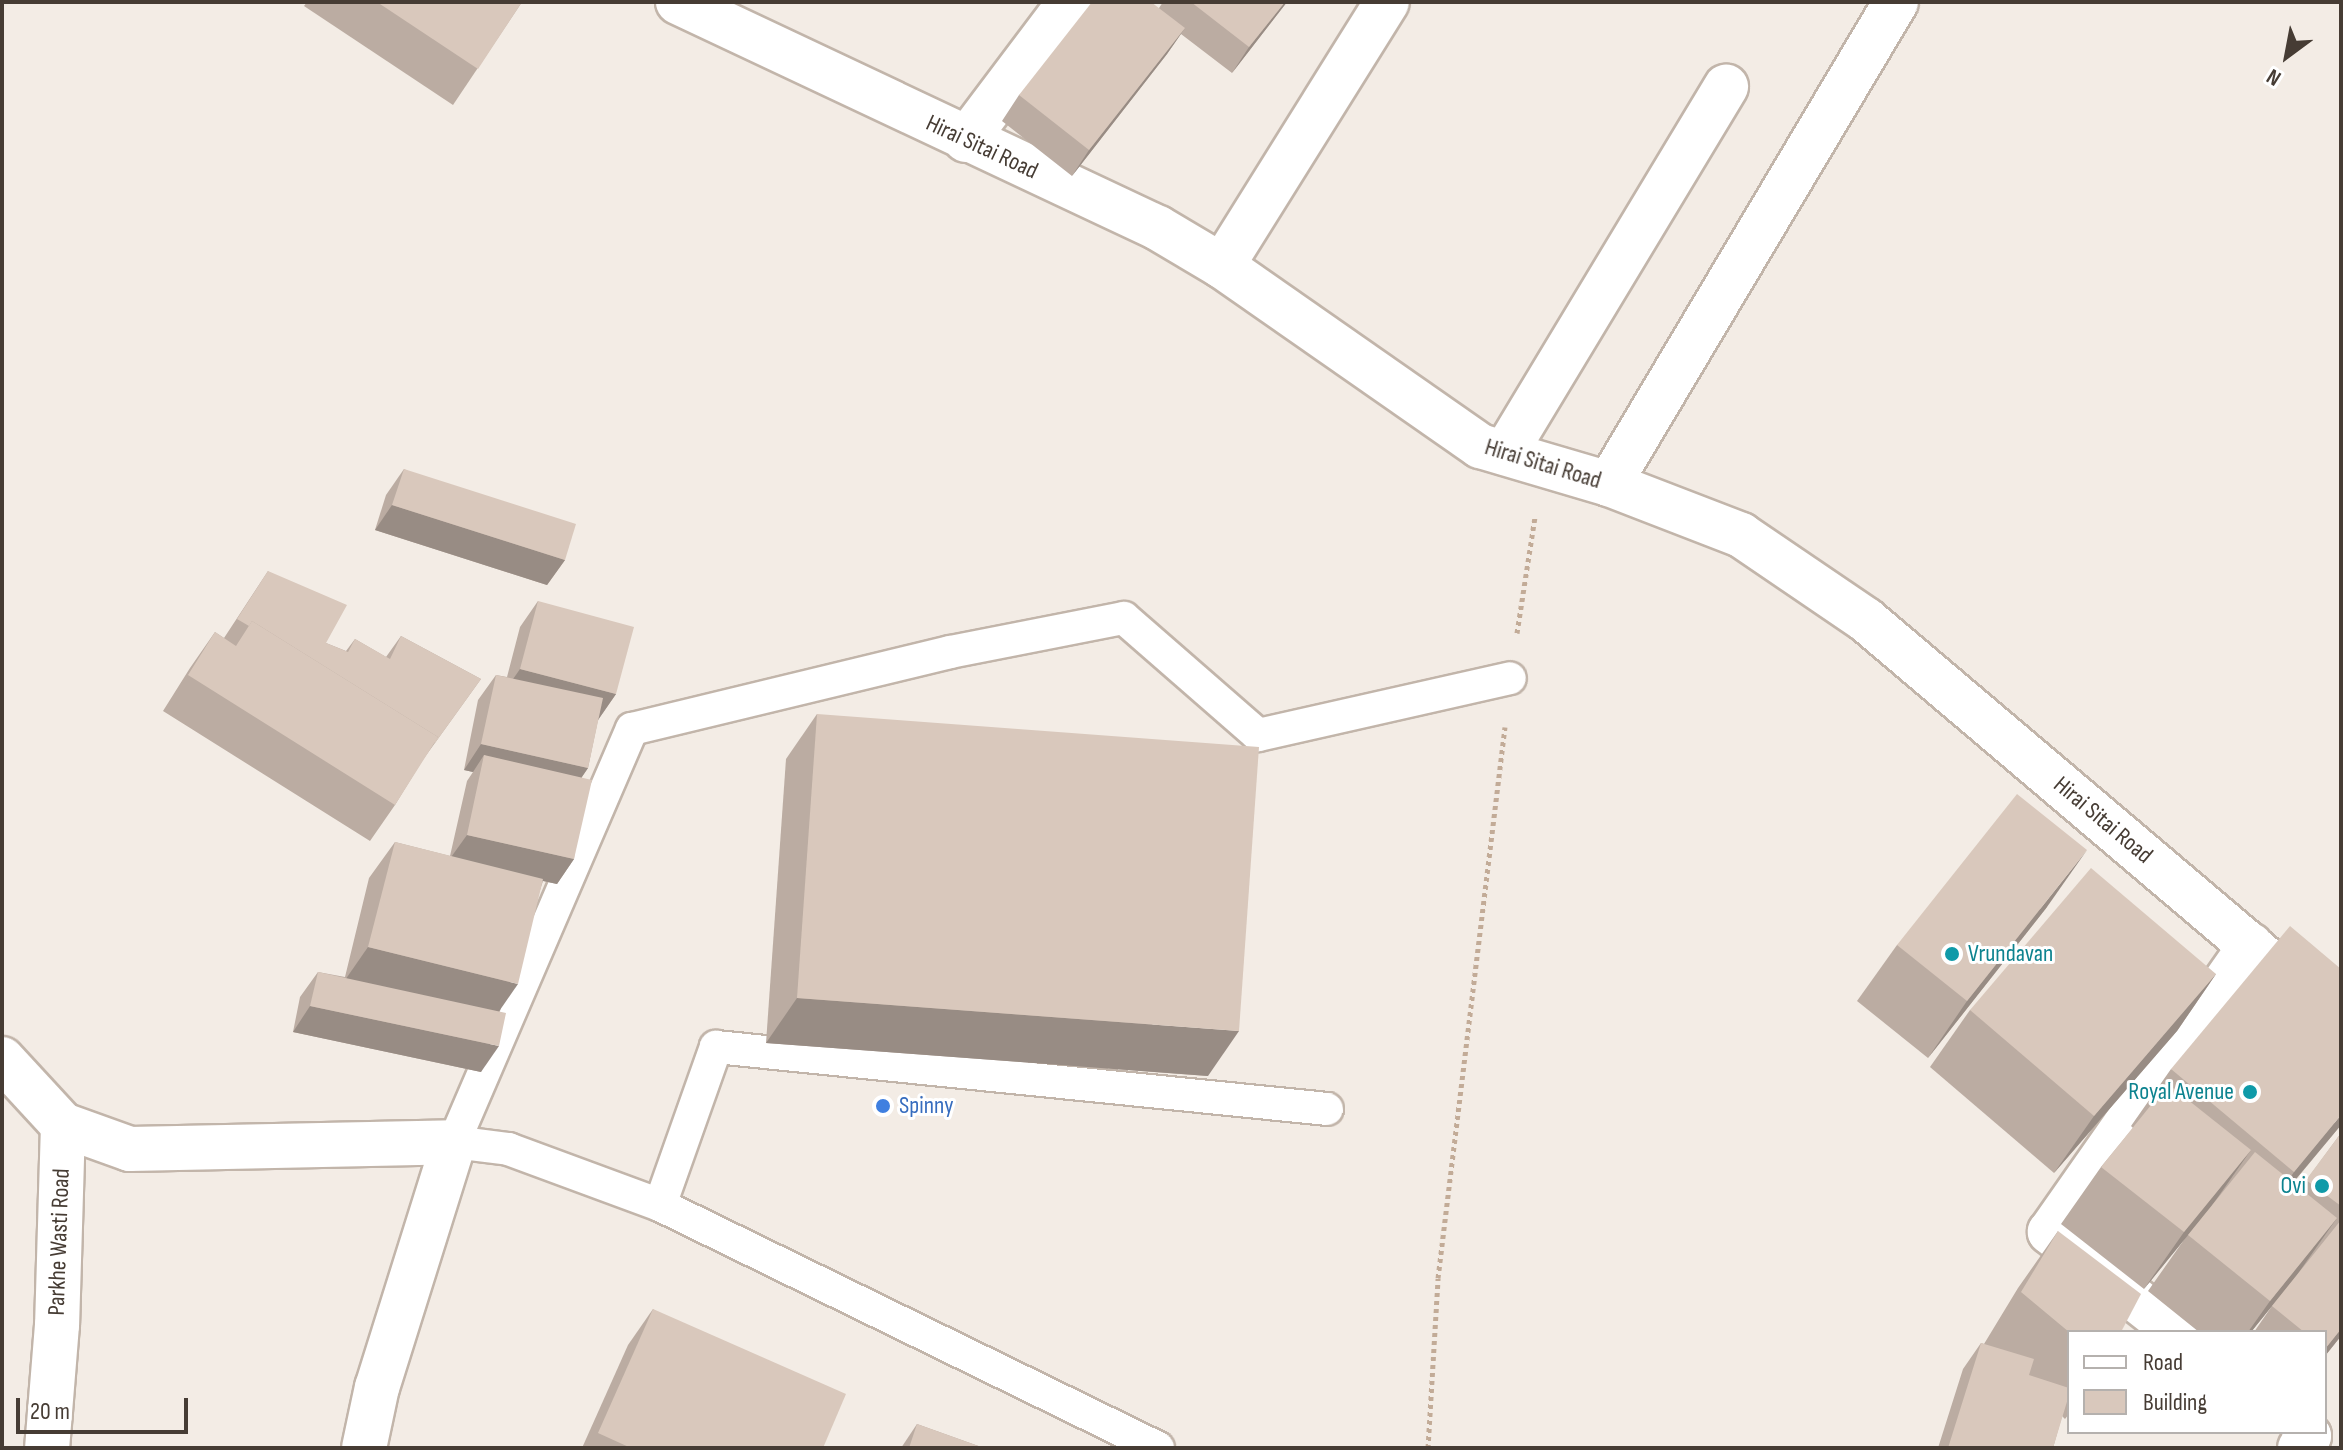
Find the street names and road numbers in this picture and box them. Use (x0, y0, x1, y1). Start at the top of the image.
street label: Hirai Sitai Road (921, 109, 1043, 185)
street label: Hirai Sitai Road (1481, 433, 1605, 495)
street label: Hirai Sitai Road (2048, 770, 2158, 870)
street label: Parkhe Wasti Road (42, 1168, 76, 1316)

